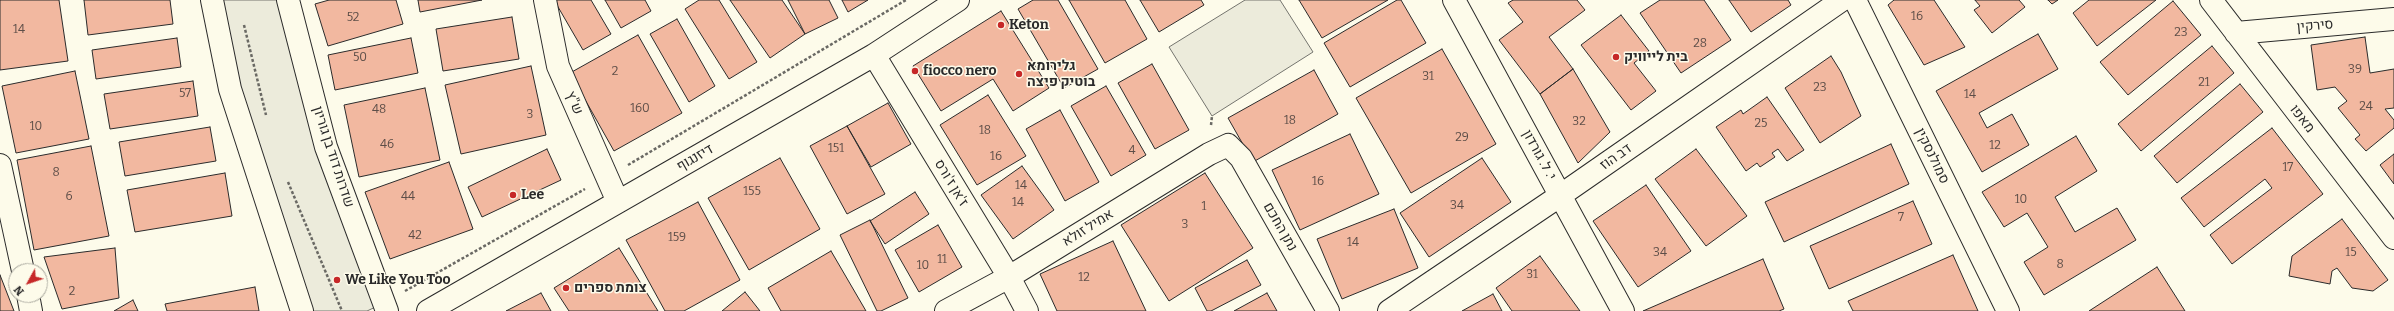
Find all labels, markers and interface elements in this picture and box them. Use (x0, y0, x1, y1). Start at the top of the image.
house number: 16 (1911, 10, 1923, 24)
house number: 52 (347, 11, 359, 25)
street label: סירקין (2296, 16, 2334, 36)
place label: Keton (1009, 17, 1049, 33)
marker: Keton (996, 20, 1006, 30)
house number: 14 (13, 23, 25, 37)
house number: 23 (2174, 26, 2188, 40)
house number: 28 (1693, 37, 1707, 51)
place label: בית לייוויק (1624, 49, 1688, 65)
house number: 50 (353, 51, 367, 65)
marker: בית לייוויק (1611, 52, 1621, 62)
place label: גלירומא בוטיק פיצה (1027, 58, 1095, 90)
place label: fiocco nero (923, 63, 997, 79)
house number: 39 (2348, 63, 2362, 77)
house number: 2 (612, 65, 618, 79)
marker: fiocco nero (910, 66, 920, 76)
marker: גלירומא בוטיק פיצה (1014, 69, 1024, 79)
house number: 31 (1422, 70, 1434, 84)
house number: 21 (2198, 76, 2210, 90)
house number: 23 (1813, 81, 1827, 95)
house number: 57 (179, 87, 191, 101)
house number: 14 (1964, 88, 1976, 102)
street label: ש"ץ (562, 89, 586, 117)
house number: 24 (2359, 100, 2373, 114)
house number: 160 (630, 102, 650, 116)
street label: מאפו (2286, 102, 2318, 136)
house number: 48 (372, 103, 386, 117)
street label: שדרות דוד בן גוריון (309, 104, 357, 210)
house number: 3 (527, 108, 533, 122)
house number: 18 (1284, 114, 1296, 128)
house number: 32 (1572, 115, 1586, 129)
house number: 25 (1755, 117, 1767, 131)
house number: 10 (30, 120, 42, 134)
house number: 18 (979, 124, 991, 138)
street label: סמולנסקין (1911, 125, 1953, 187)
street label: י. ל. גורדון (1518, 127, 1560, 183)
house number: 29 (1455, 131, 1469, 145)
house number: 46 (380, 138, 394, 152)
house number: 12 (1989, 139, 2001, 153)
street label: דב הוז (1597, 140, 1635, 174)
street label: דיזנגוף (674, 141, 716, 175)
house number: 151 (828, 142, 844, 156)
house number: 4 (1128, 144, 1136, 158)
house number: 16 (990, 150, 1002, 164)
street label: ז'אן ז'ורס (930, 156, 972, 210)
house number: 17 (2283, 161, 2293, 175)
house number: 8 (52, 166, 60, 180)
house number: 16 (1312, 175, 1324, 189)
house number: 14 (1015, 179, 1027, 193)
house number: 155 (743, 185, 761, 199)
place label: Lee (521, 187, 544, 203)
house number: 6 (65, 190, 73, 204)
house number: 44 (401, 190, 415, 204)
marker: Lee (508, 190, 518, 200)
house number: 10 (2015, 193, 2027, 207)
house number: 14 (1012, 196, 1024, 210)
house number: 34 (1450, 199, 1464, 213)
house number: 1 (1202, 200, 1206, 214)
street label: נתן החכם (1259, 200, 1301, 254)
street label: אמיל זולא (1059, 206, 1117, 250)
house number: 7 (1898, 211, 1904, 225)
house number: 3 (1182, 218, 1188, 232)
house number: 42 (408, 229, 422, 243)
house number: 159 (668, 231, 686, 245)
house number: 14 (1347, 236, 1359, 250)
house number: 34 (1653, 246, 1667, 260)
house number: 15 (2345, 246, 2357, 260)
house number: 11 (937, 253, 947, 267)
house number: 8 (2056, 258, 2064, 272)
house number: 10 (917, 259, 929, 273)
north arrow (8, 263, 48, 303)
house number: 31 (1526, 268, 1538, 282)
house number: 12 (1078, 271, 1090, 285)
place label: We Like You Too (345, 272, 451, 288)
marker: We Like You Too (332, 275, 342, 285)
place label: צומת ספרים (574, 280, 647, 296)
text: N (11, 283, 27, 298)
marker: צומת ספרים (561, 283, 571, 293)
house number: 2 (69, 285, 75, 299)

